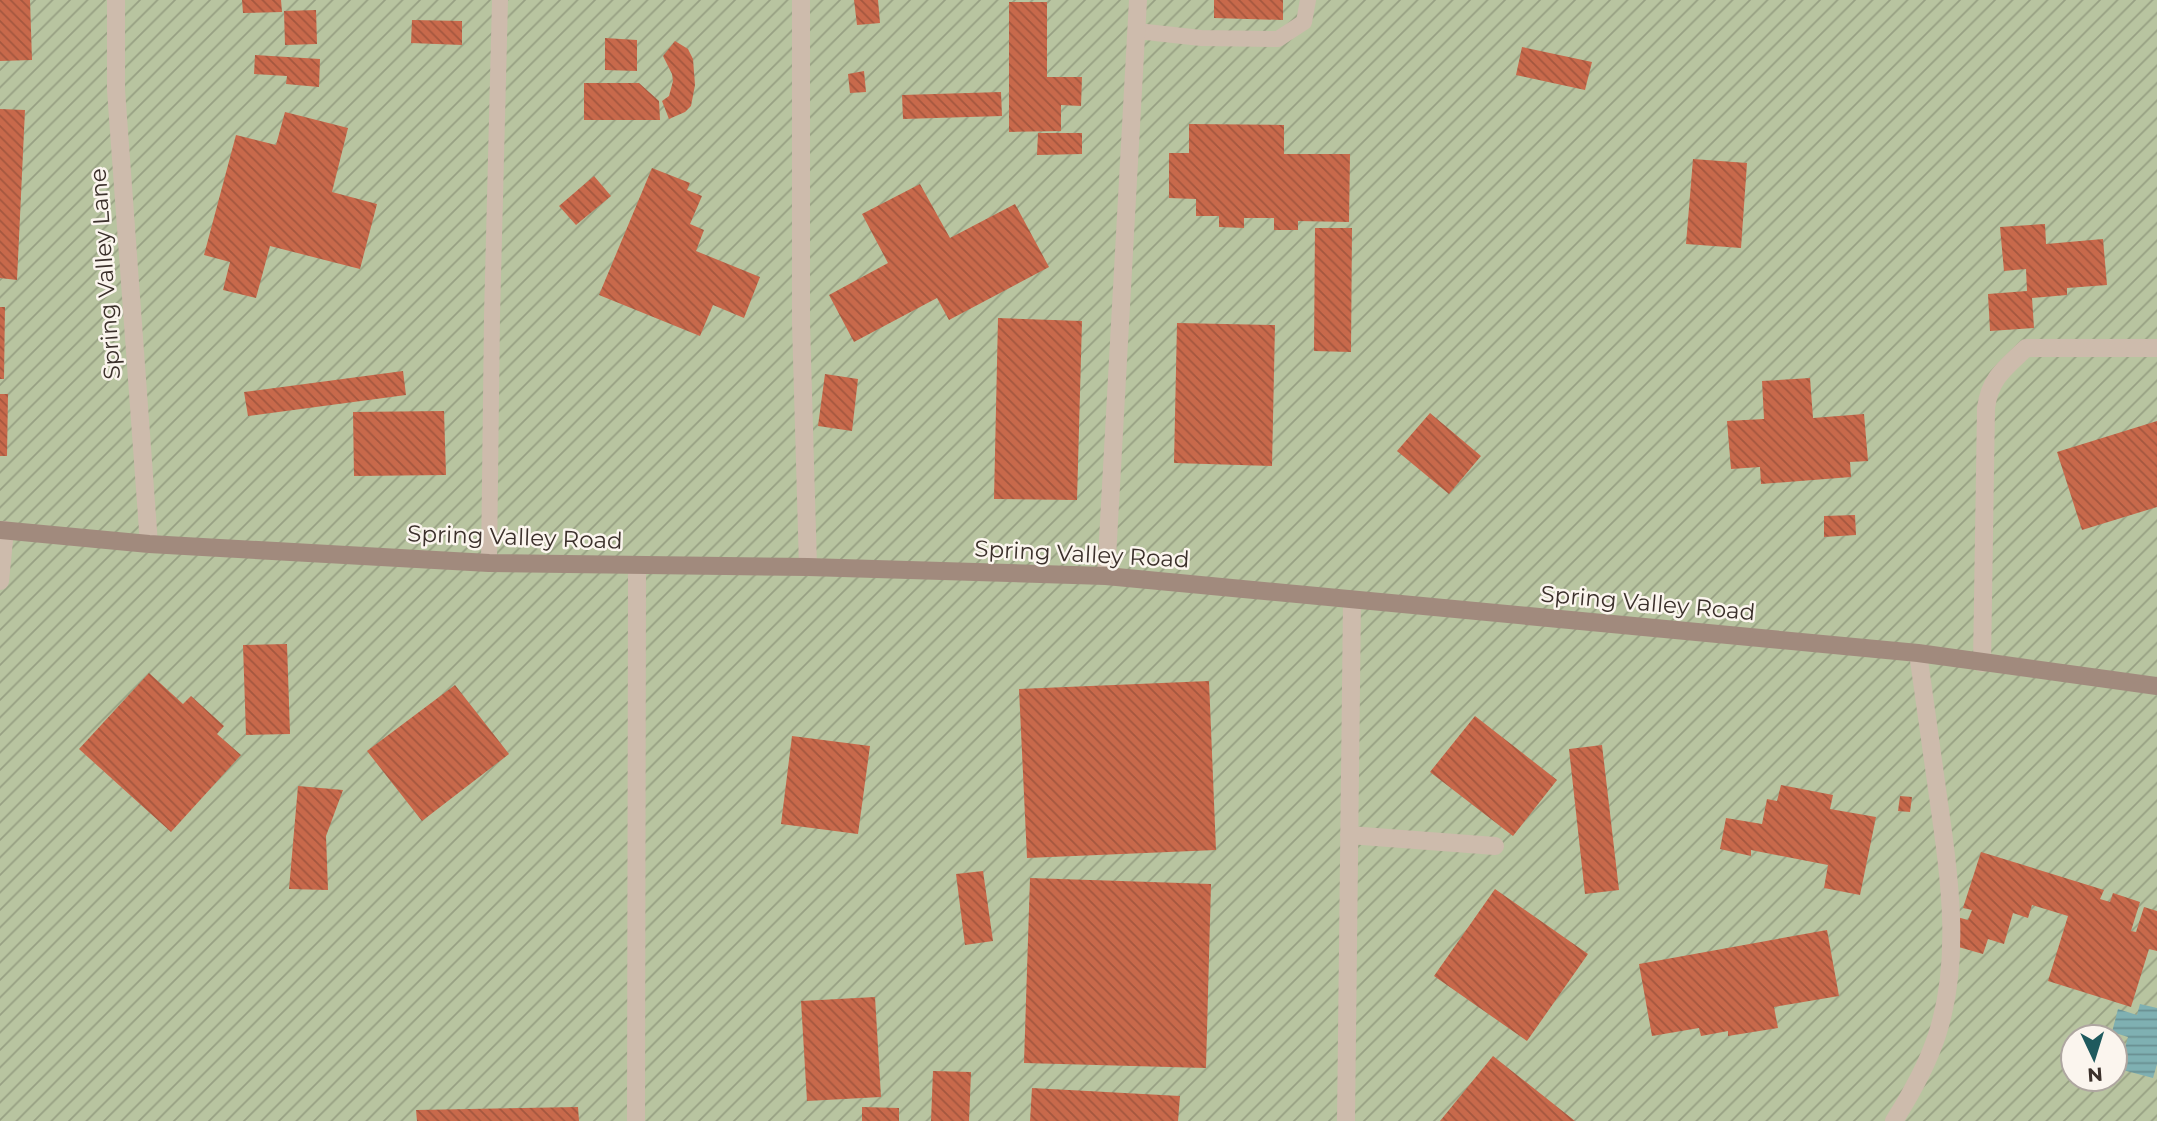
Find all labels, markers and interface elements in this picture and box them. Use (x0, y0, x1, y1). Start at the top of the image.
street label: Spring Valley Lane (84, 167, 126, 381)
street label: Spring Valley Road (407, 519, 623, 555)
street label: Spring Valley Road (974, 534, 1190, 574)
street label: Spring Valley Road (1539, 580, 1757, 626)
north arrow (2059, 1023, 2129, 1093)
text: N (2087, 1062, 2104, 1086)

